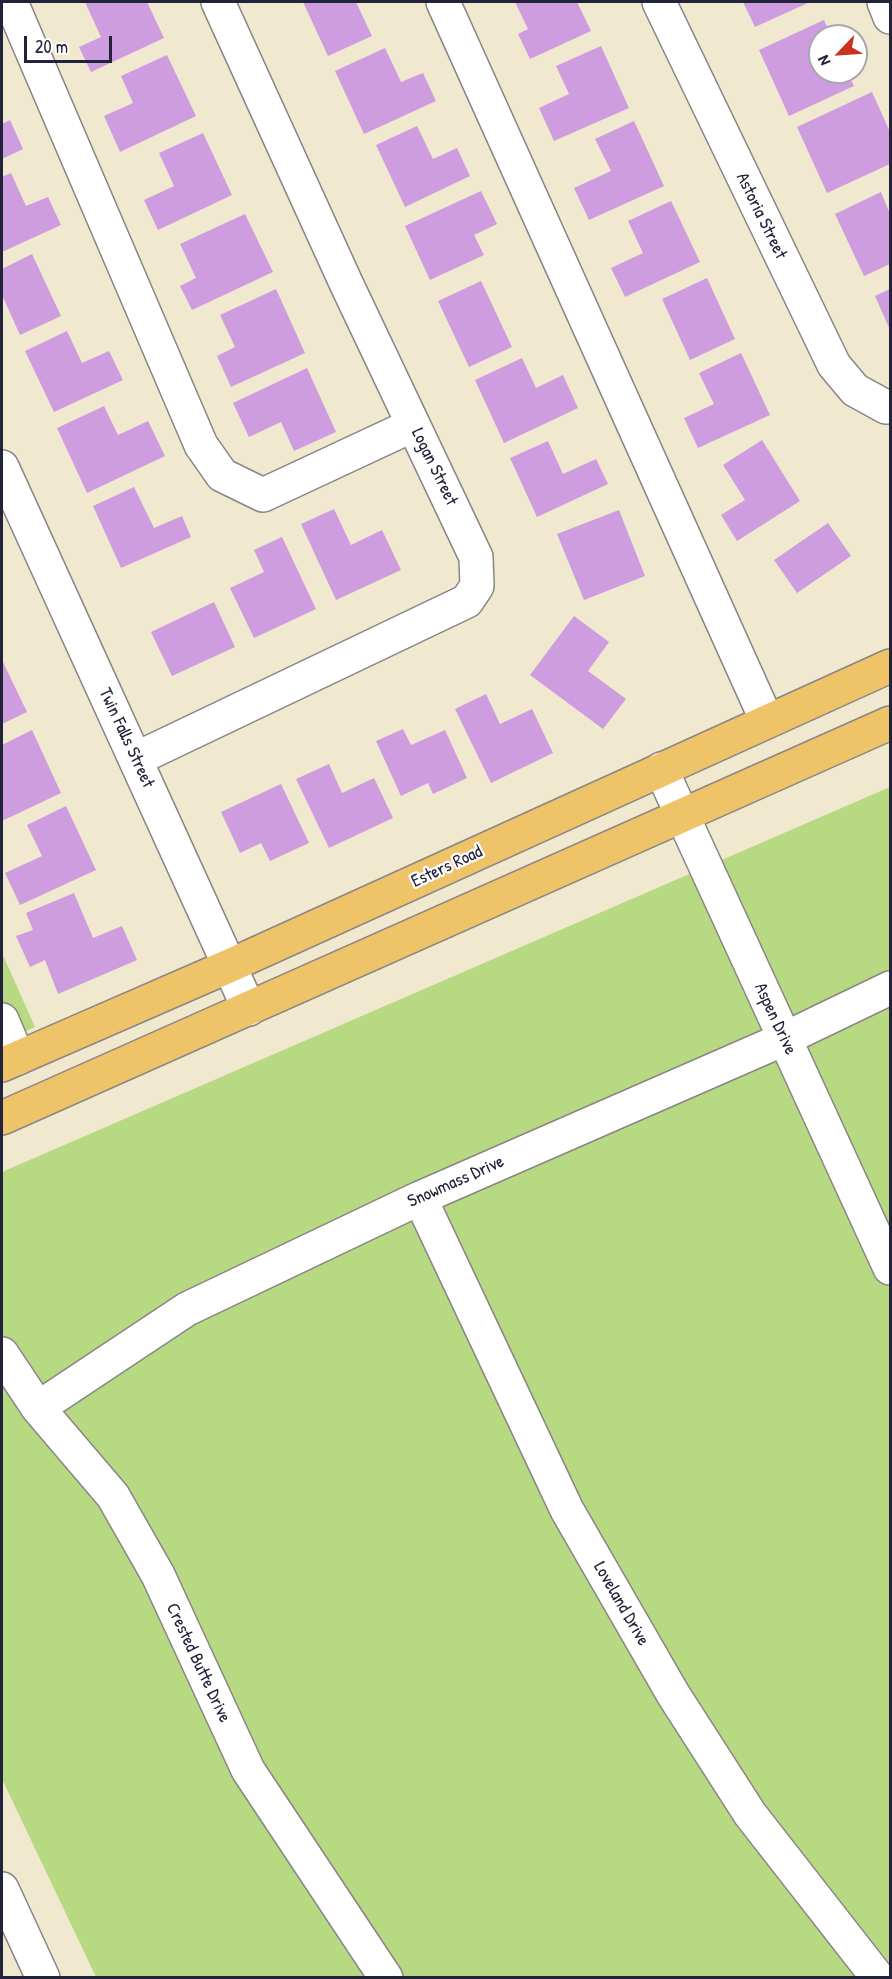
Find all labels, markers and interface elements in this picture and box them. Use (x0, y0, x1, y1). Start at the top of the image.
scale bar (27, 24, 116, 62)
north arrow (808, 24, 868, 84)
text: 20 m (35, 34, 68, 59)
text: N (812, 52, 835, 69)
street label: Astoria Street (731, 169, 791, 263)
street label: Logan Street (406, 425, 462, 509)
street label: Twin Falls Street (93, 685, 159, 791)
street label: Esters Road (408, 841, 486, 893)
street label: Aspen Drive (749, 980, 801, 1058)
street label: Snowmass Drive (404, 1151, 508, 1213)
street label: Loveland Drive (588, 1558, 654, 1650)
street label: Crested Butte Drive (161, 1600, 235, 1726)

